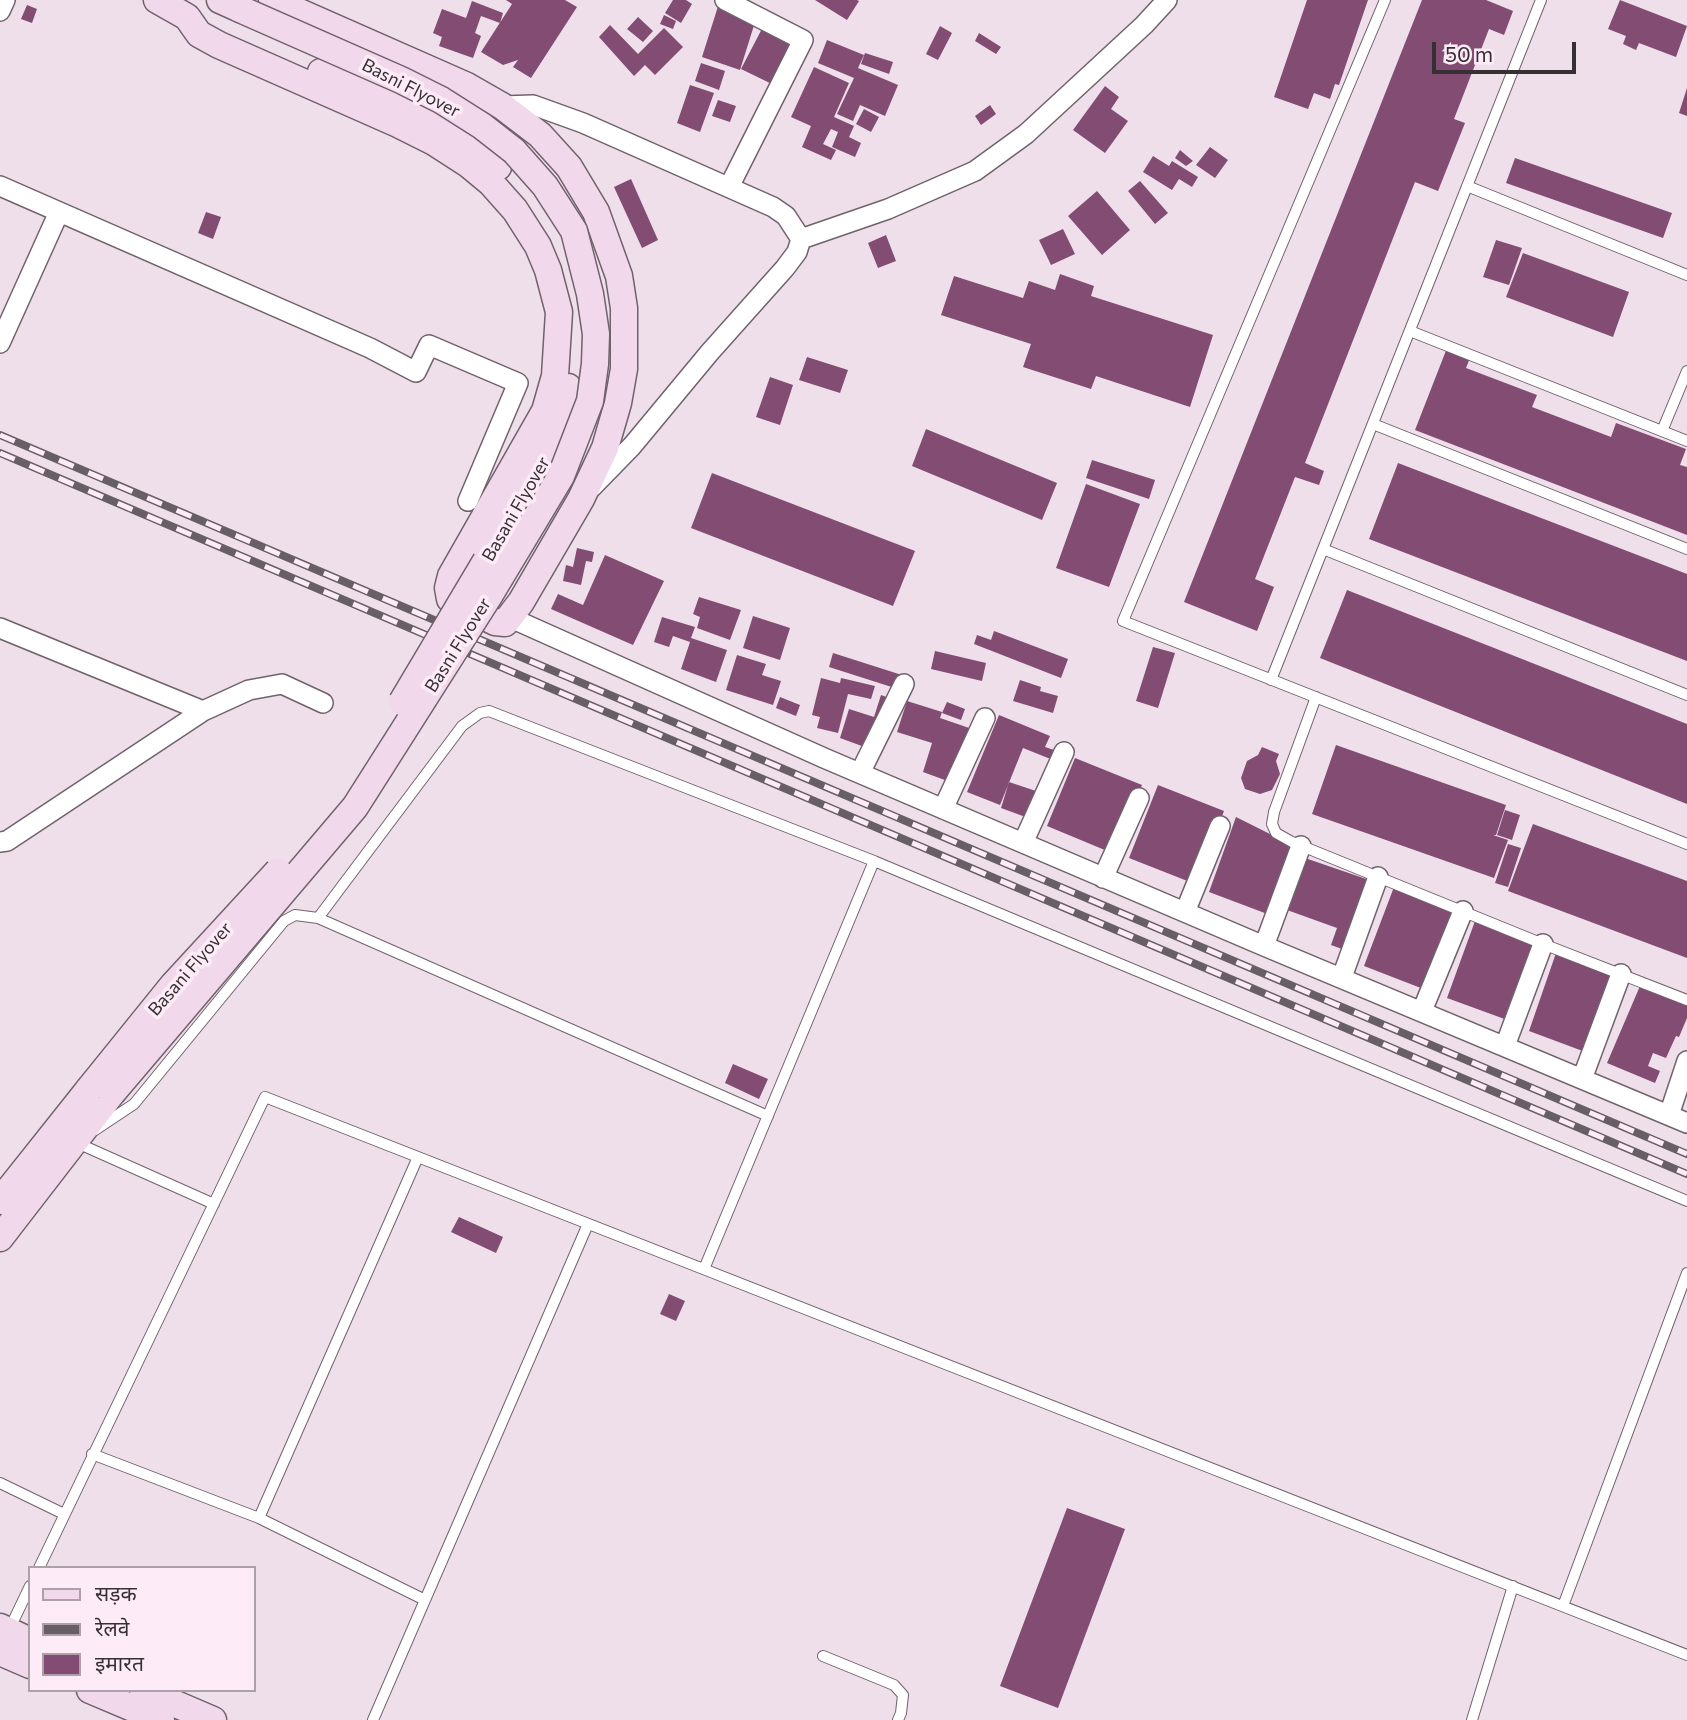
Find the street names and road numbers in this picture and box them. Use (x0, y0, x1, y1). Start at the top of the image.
street label: Basni Flyover (358, 54, 464, 122)
street label: Basani Flyover (477, 453, 555, 565)
street label: Basni Flyover (420, 594, 496, 696)
street label: Basani Flyover (143, 918, 237, 1020)

